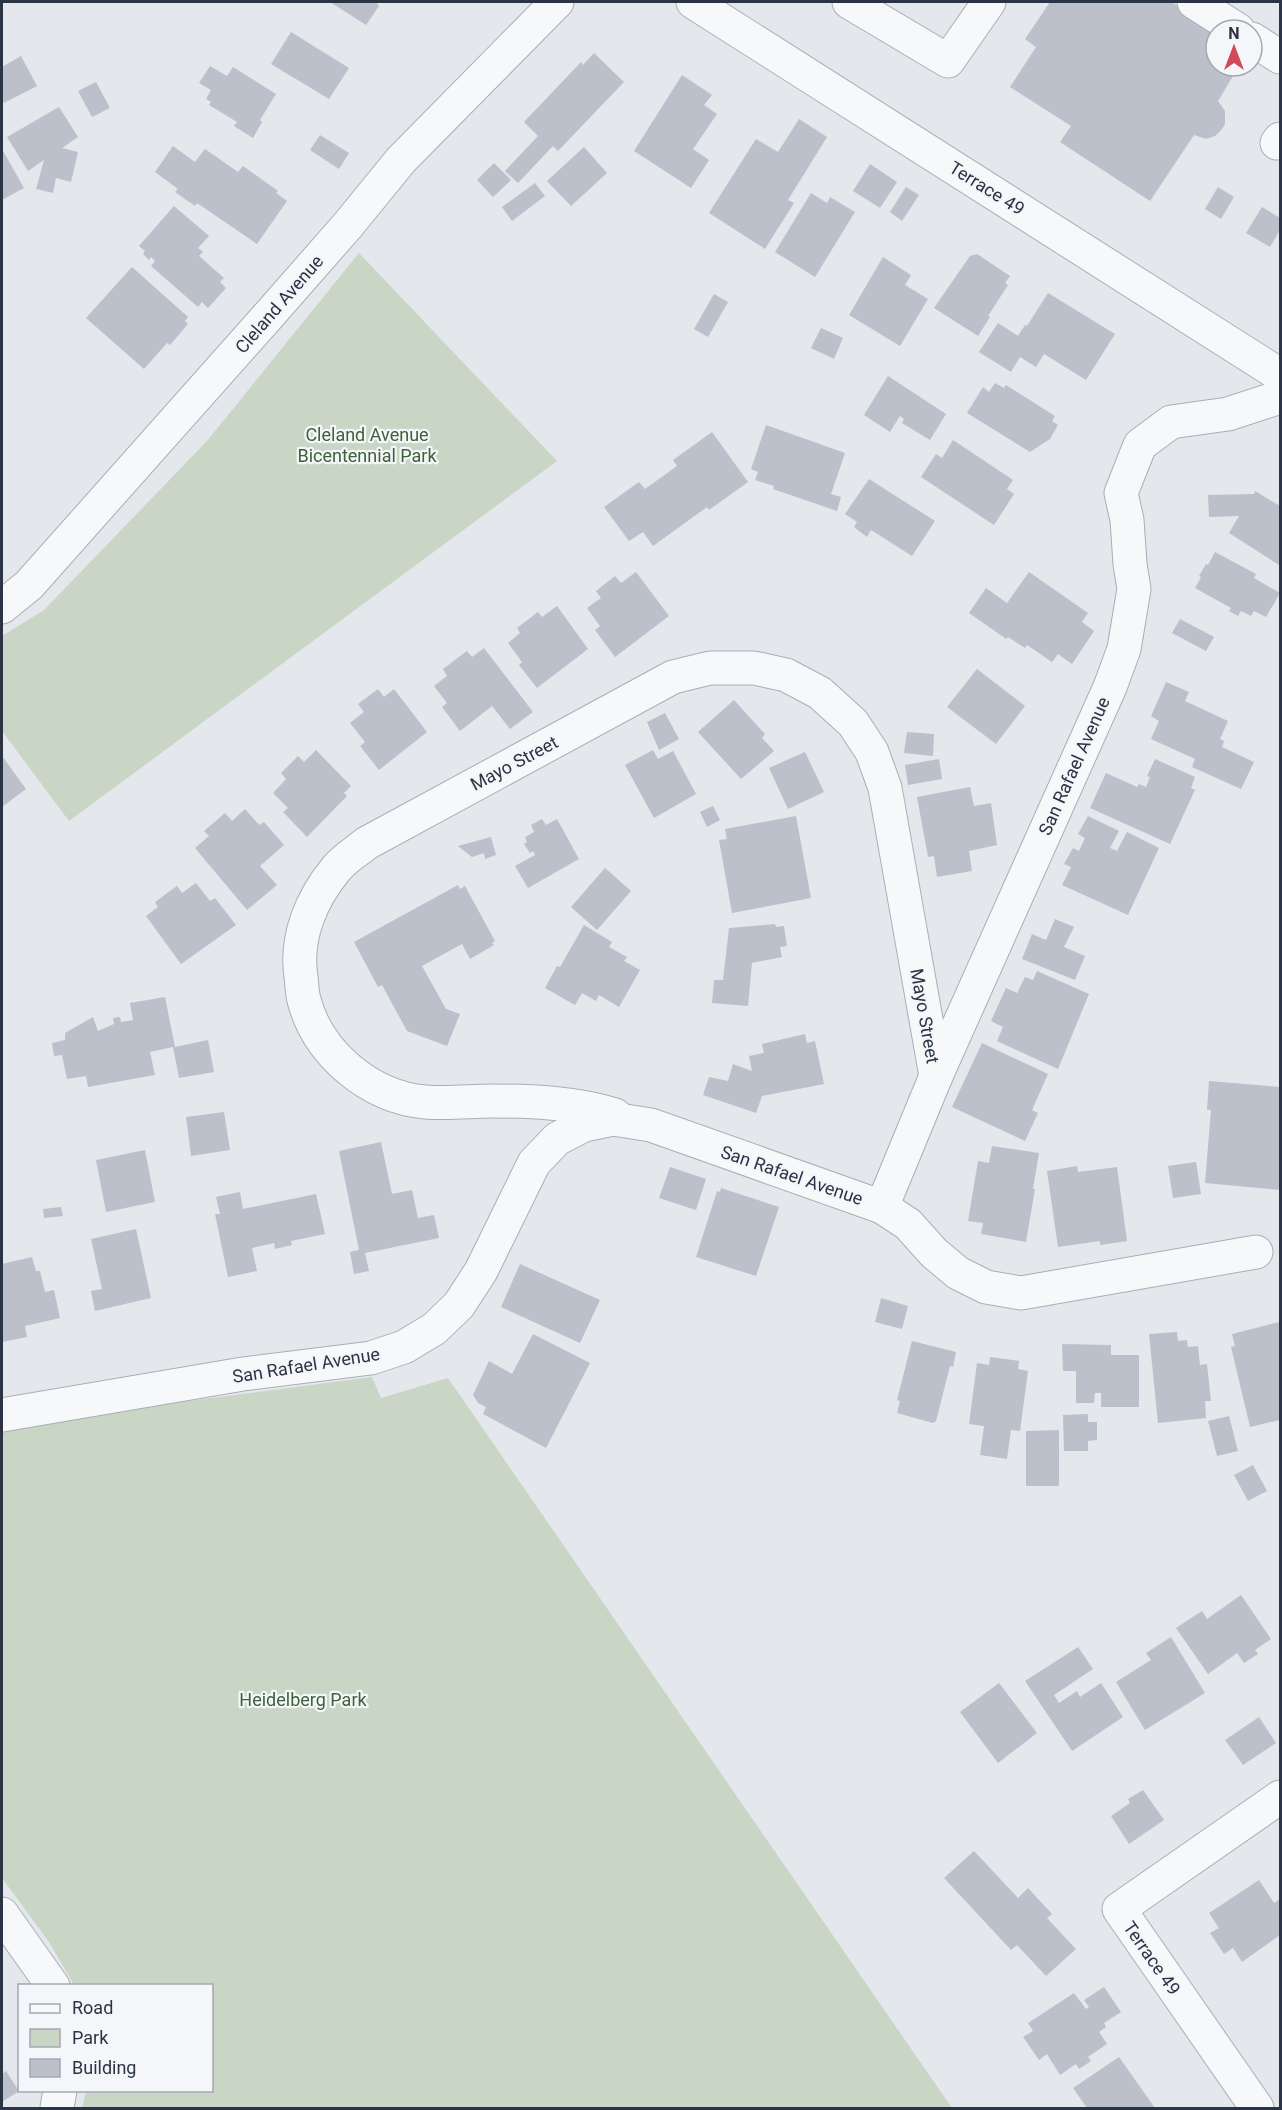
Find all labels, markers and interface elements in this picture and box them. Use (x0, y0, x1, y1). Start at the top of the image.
north arrow (1204, 18, 1264, 78)
text: N (1228, 24, 1240, 43)
street label: Terrace 49 (946, 157, 1028, 219)
street label: Cleland Avenue (231, 251, 327, 357)
park label: Cleland Avenue Bicentennial Park (297, 424, 437, 466)
street label: San Rafael Avenue (1034, 694, 1114, 838)
street label: Mayo Street (467, 731, 561, 795)
street label: Mayo Street (906, 967, 944, 1065)
street label: San Rafael Avenue (718, 1141, 866, 1209)
street label: San Rafael Avenue (231, 1343, 381, 1387)
park label: Heidelberg Park (239, 1689, 368, 1710)
street label: Terrace 49 (1119, 1917, 1185, 1999)
legend (18, 1984, 213, 2092)
text: Road (72, 1997, 113, 2018)
text: Park (72, 2027, 109, 2048)
text: Building (72, 2057, 136, 2078)

